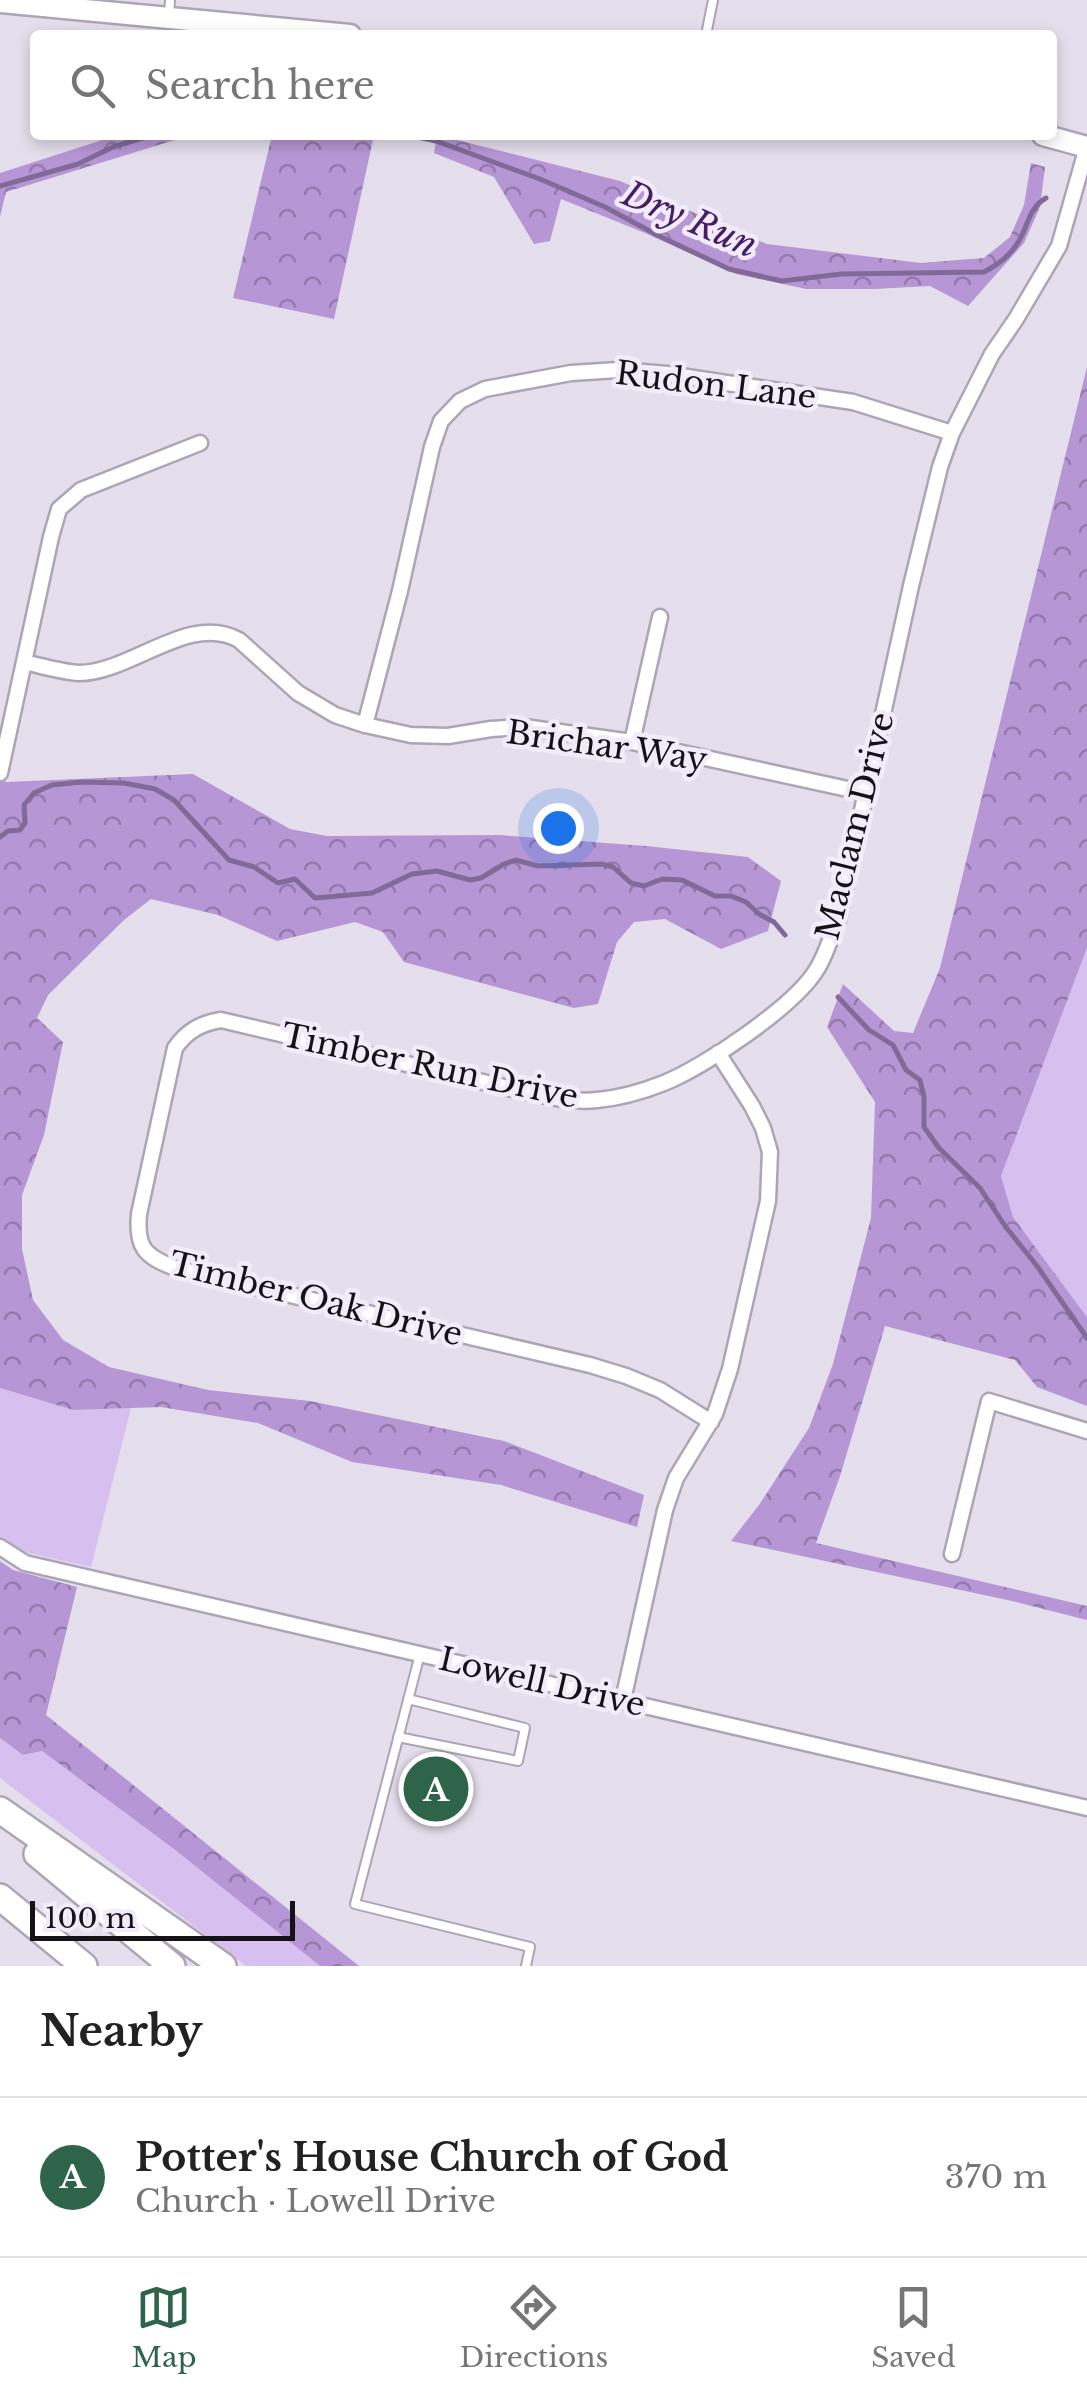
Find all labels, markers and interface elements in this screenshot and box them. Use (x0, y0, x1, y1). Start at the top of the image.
search box (30, 30, 1057, 140)
icon: search (65, 58, 120, 113)
text: Search here (145, 62, 375, 109)
water label: Dry Run (614, 171, 764, 267)
street label: Rudon Lane (613, 353, 819, 417)
street label: Maclam Drive (807, 708, 903, 944)
street label: Brichar Way (504, 712, 710, 780)
your location (533, 803, 584, 854)
street label: Timber Run Drive (278, 1015, 582, 1117)
street label: Timber Oak Drive (165, 1243, 467, 1355)
street label: Lowell Drive (435, 1639, 649, 1725)
pin: A (404, 1752, 468, 1826)
scale bar (30, 1896, 295, 1940)
text: 100 m (45, 1901, 136, 1936)
text: Nearby (40, 2005, 203, 2057)
text: Potter's House Church of God (135, 2134, 729, 2181)
text: A (60, 2157, 85, 2197)
text: 370 m (945, 2157, 1047, 2197)
text: Church · Lowell Drive (135, 2181, 496, 2221)
tab: Map (131, 2280, 196, 2375)
tab: Directions (459, 2280, 608, 2375)
tab: Saved (871, 2280, 956, 2375)

